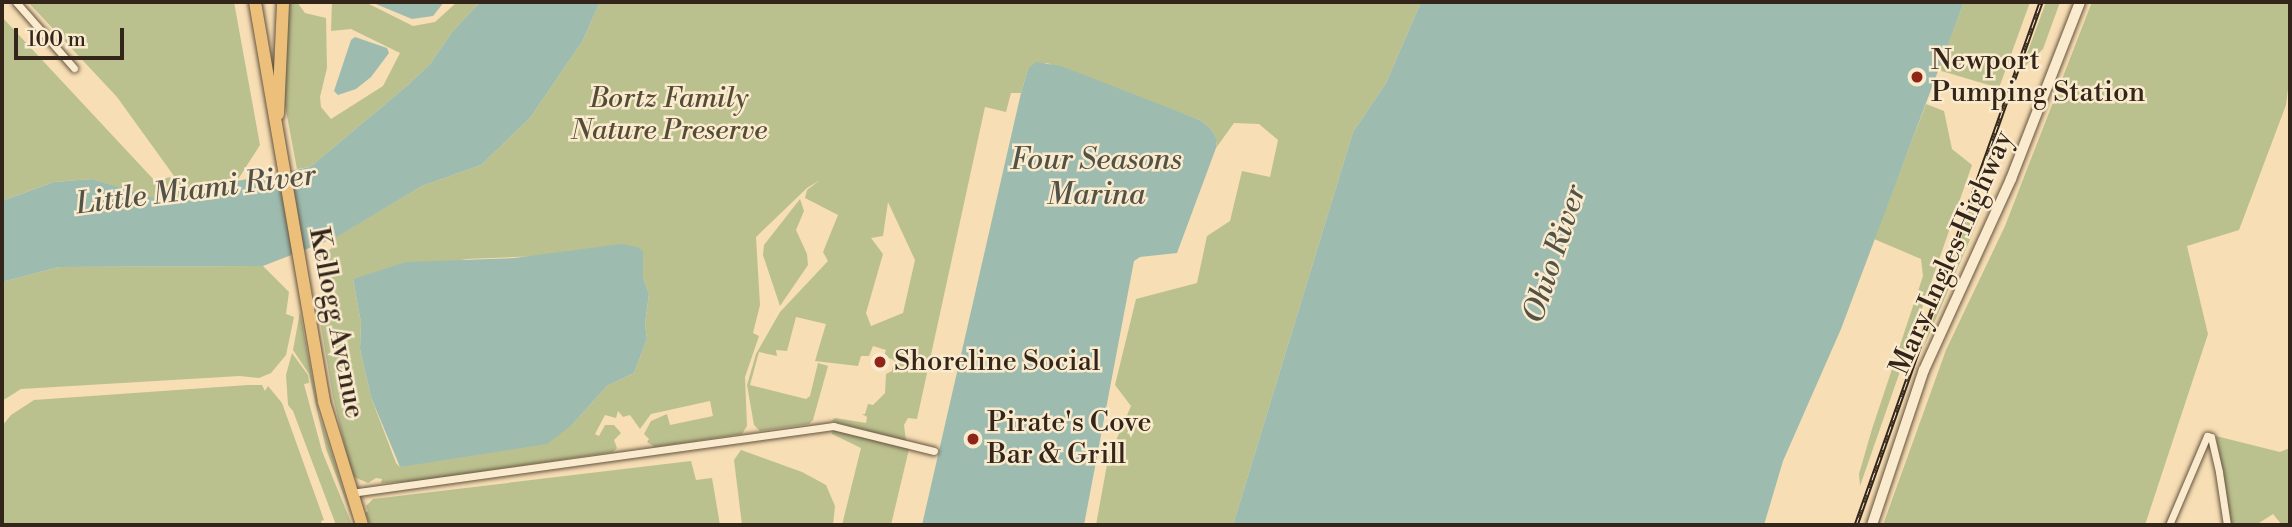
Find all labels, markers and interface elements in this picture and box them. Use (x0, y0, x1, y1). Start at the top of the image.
scale bar (18, 14, 128, 58)
text: 100 m (27, 27, 86, 53)
place label: Newport Pumping Station (1931, 44, 2145, 110)
marker: Newport Pumping Station (1909, 69, 1925, 85)
park label: Bortz Family Nature Preserve (571, 82, 767, 148)
street label: Mary Ingles Highway (1883, 126, 2021, 380)
water label: Four Seasons Marina (1010, 142, 1182, 212)
water label: Little Miami River (74, 157, 318, 223)
water label: Ohio River (1516, 180, 1594, 328)
street label: Kellogg Avenue (301, 225, 371, 421)
place label: Shoreline Social (894, 345, 1100, 379)
marker: Shoreline Social (872, 354, 888, 370)
place label: Pirate's Cove Bar & Grill (987, 406, 1152, 472)
marker: Pirate's Cove Bar & Grill (965, 431, 981, 447)

